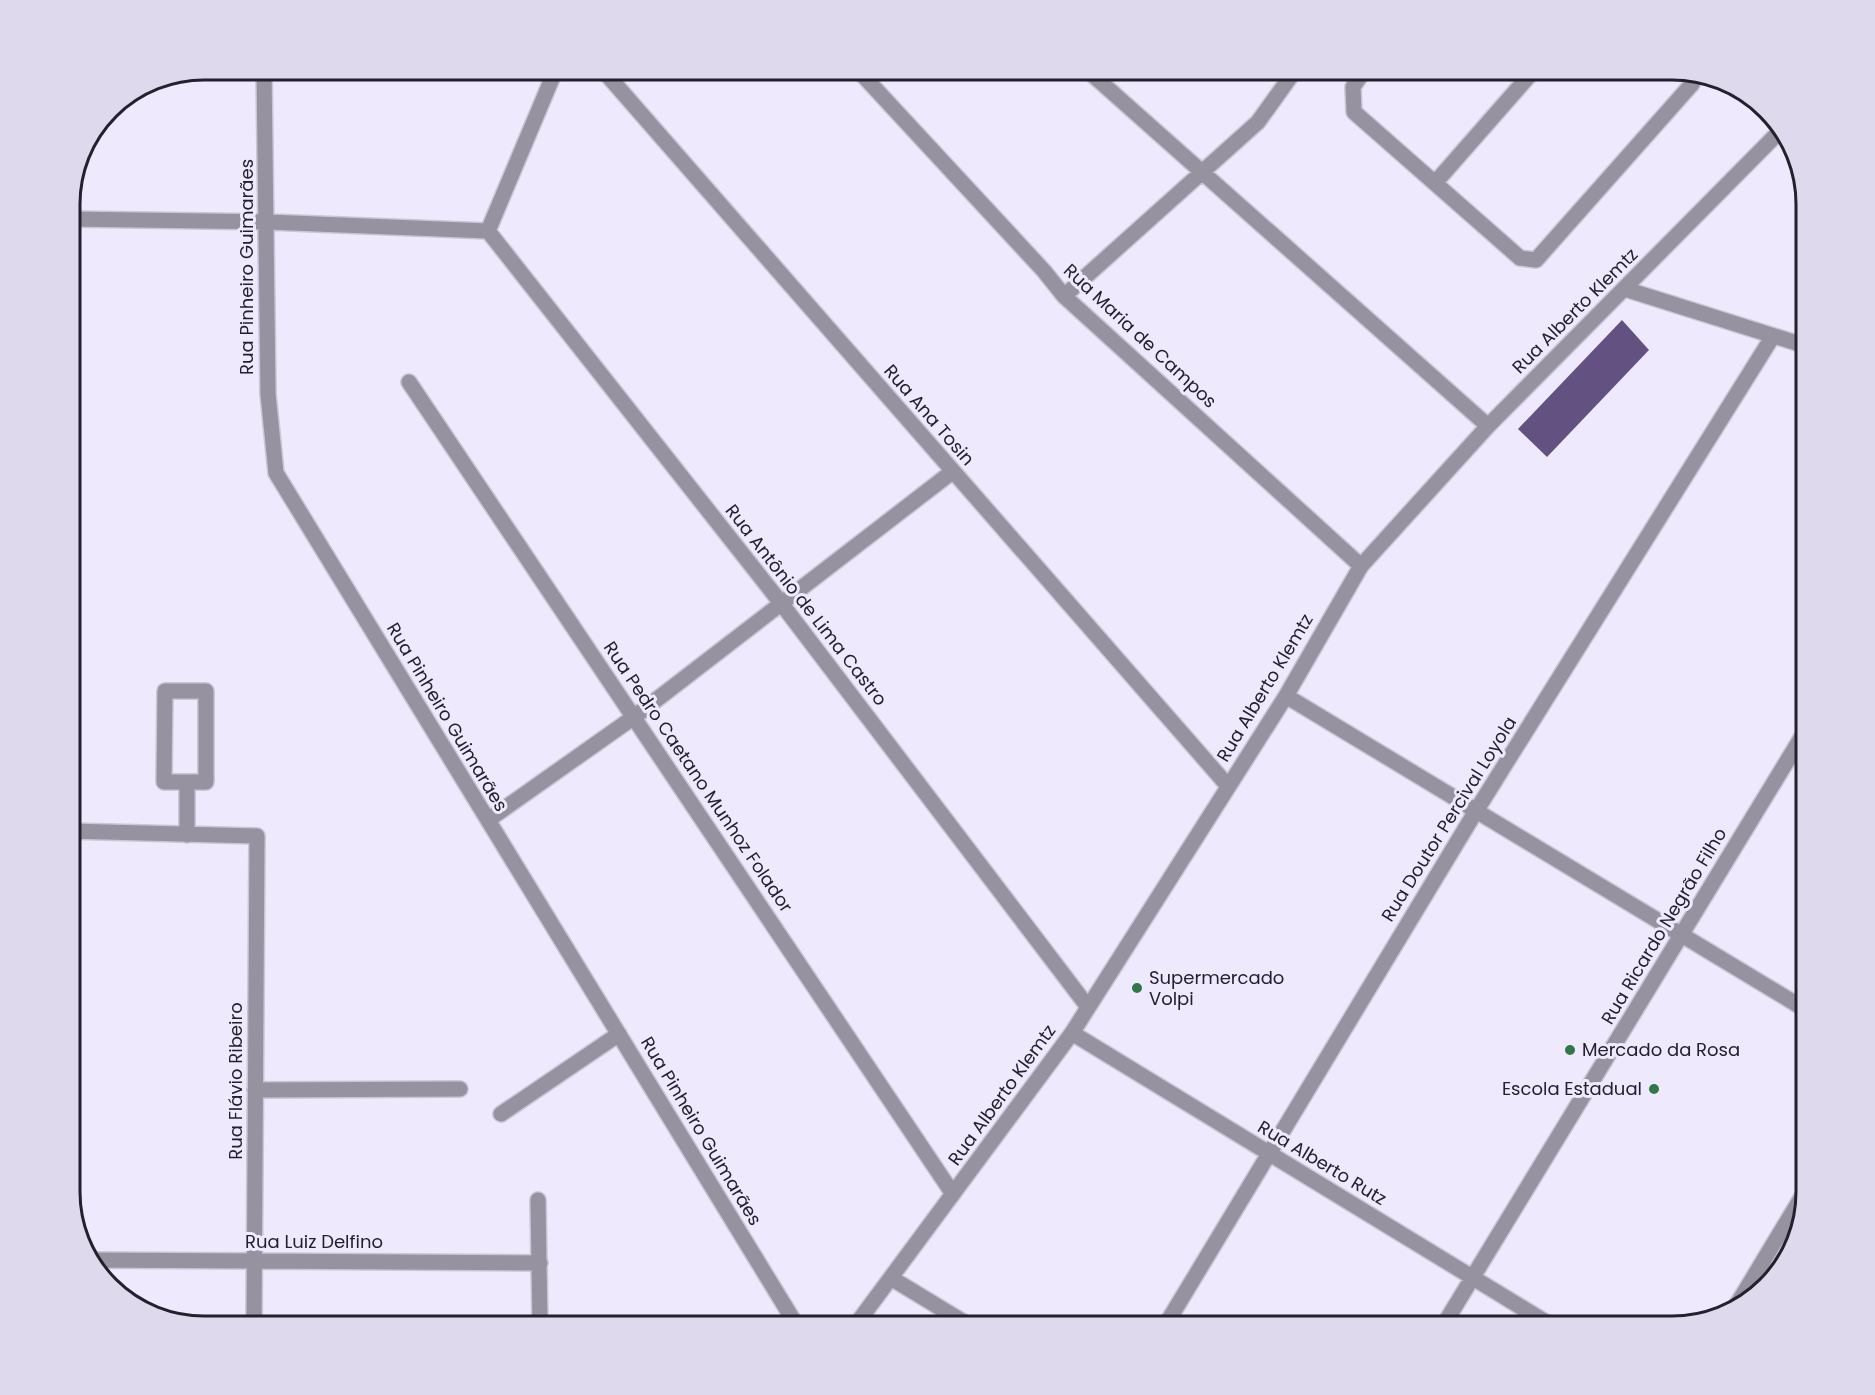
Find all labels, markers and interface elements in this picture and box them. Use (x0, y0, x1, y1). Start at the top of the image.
street label: Rua Pinheiro Guimarães (234, 159, 259, 375)
street label: Rua Alberto Klemtz (1506, 242, 1643, 379)
street label: Rua Maria de Campos (1058, 258, 1222, 413)
street label: Rua Ana Tosin (878, 359, 980, 471)
street label: Rua Antônio de Lima Castro (720, 499, 893, 711)
street label: Rua Alberto Klemtz (1210, 609, 1319, 766)
street label: Rua Pinheiro Guimarães (381, 618, 514, 816)
street label: Rua Pedro Caetano Munhoz Folador (598, 636, 799, 917)
street label: Rua Doutor Percival Loyola (1375, 711, 1522, 926)
street label: Rua Ricardo Negrão Filho (1595, 823, 1732, 1029)
place label: Supermercado Volpi (1149, 965, 1284, 1011)
marker: Supermercado Volpi (1130, 981, 1144, 995)
street label: Rua Flávio Ribeiro (223, 1002, 248, 1160)
street label: Rua Alberto Klemtz (942, 1019, 1061, 1170)
street label: Rua Pinheiro Guimarães (635, 1032, 768, 1230)
place label: Mercado da Rosa (1582, 1037, 1740, 1062)
marker: Mercado da Rosa (1563, 1043, 1577, 1057)
place label: Escola Estadual (1502, 1076, 1642, 1101)
marker: Escola Estadual (1647, 1082, 1661, 1096)
street label: Rua Alberto Rutz (1253, 1114, 1391, 1211)
street label: Rua Luiz Delfino (245, 1229, 383, 1254)

